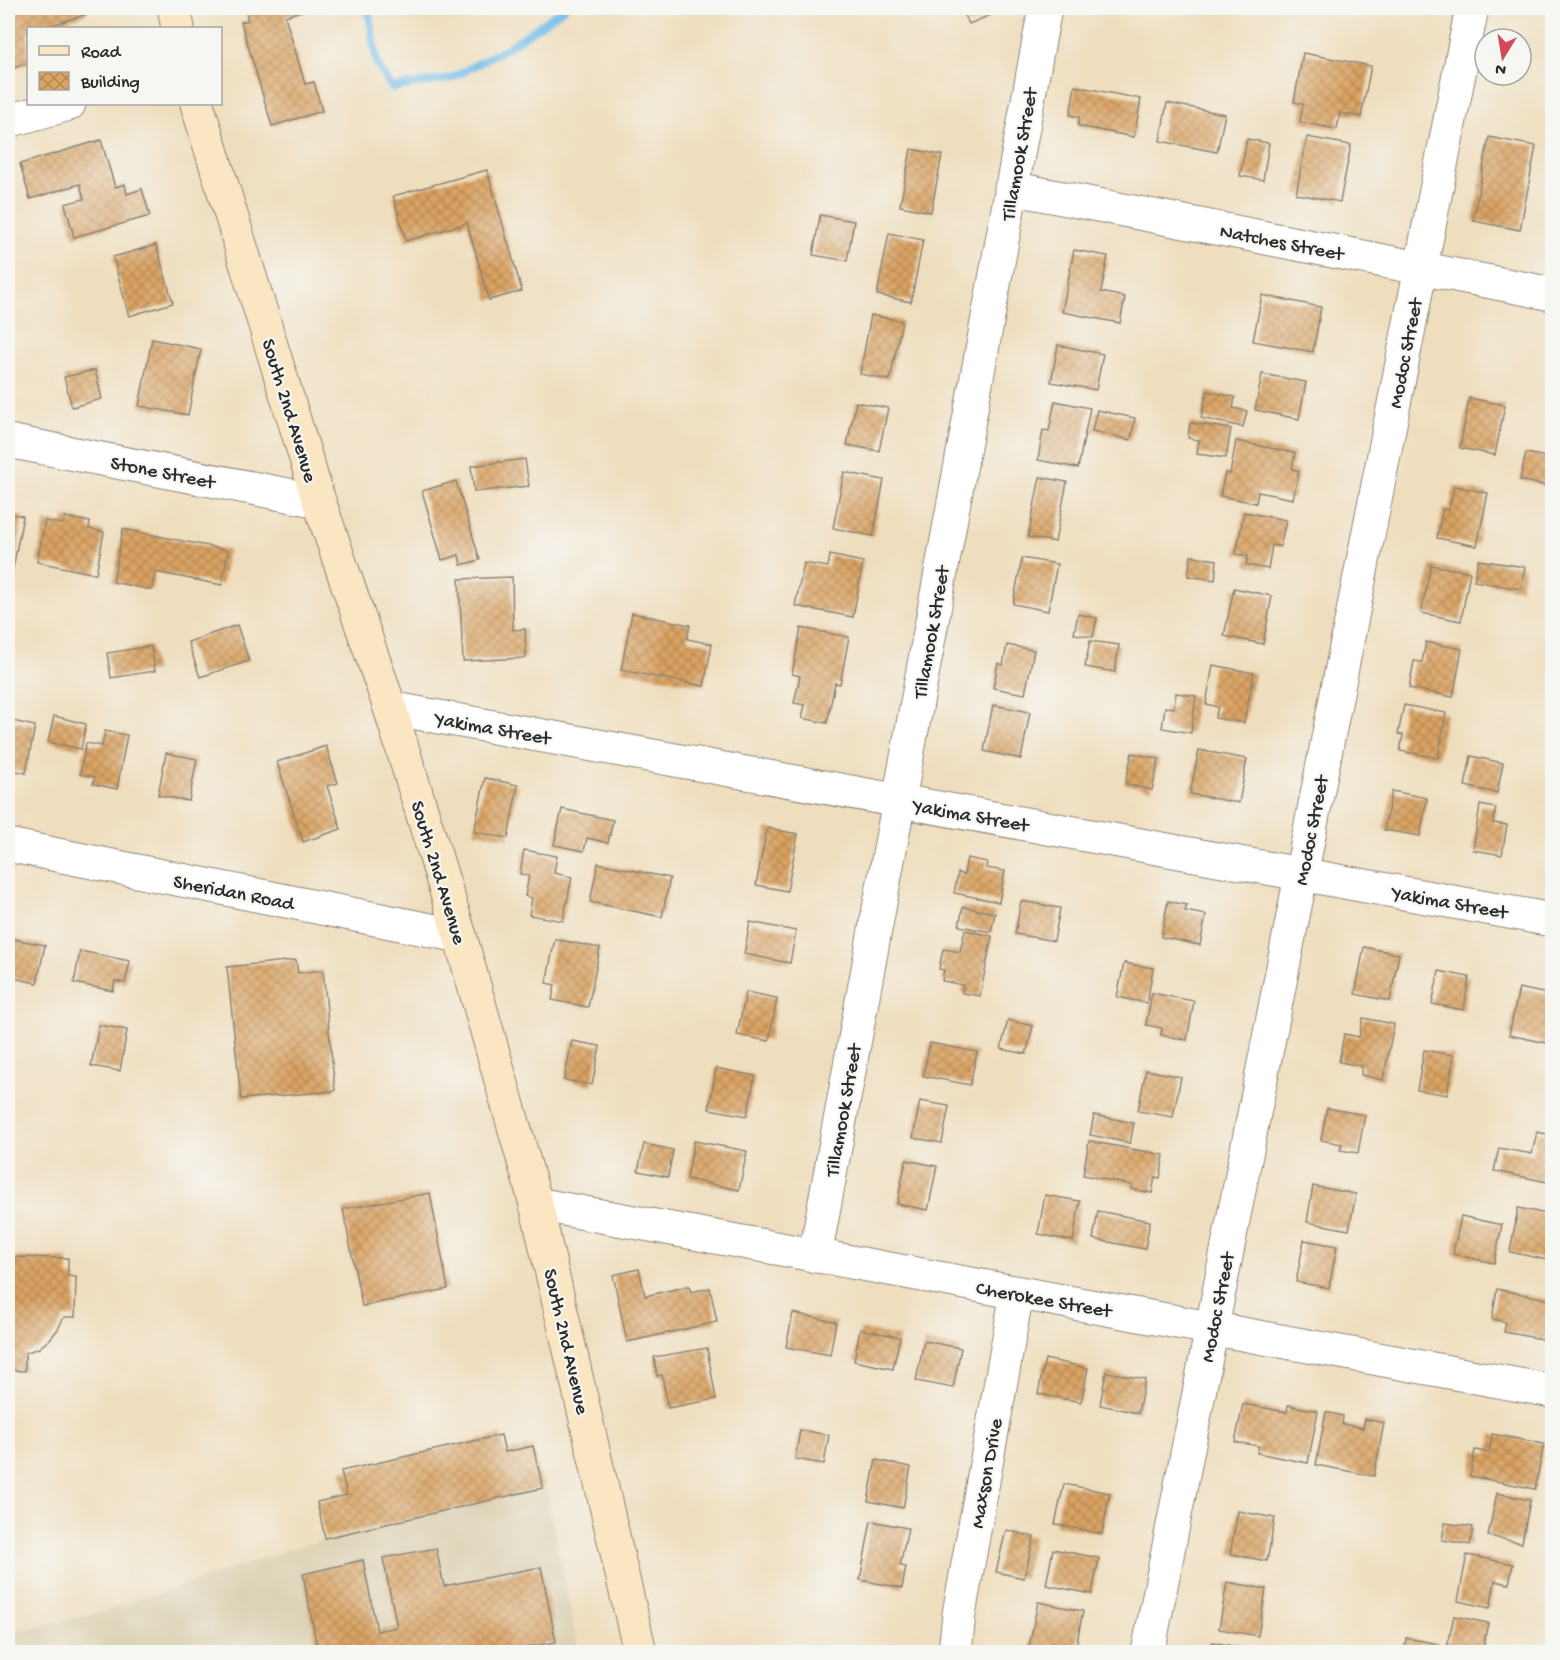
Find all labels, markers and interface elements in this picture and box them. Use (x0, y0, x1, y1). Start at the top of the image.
legend (27, 27, 222, 105)
north arrow (1473, 27, 1533, 87)
text: Road (81, 43, 122, 64)
text: N (1493, 58, 1508, 79)
text: Building (80, 73, 140, 94)
street label: Tillamook Street (998, 85, 1045, 224)
street label: Natches Street (1217, 221, 1347, 268)
street label: Modoc Street (1386, 295, 1430, 410)
street label: South 2nd Avenue (255, 337, 321, 486)
street label: Stone Street (108, 453, 218, 496)
street label: Tillamook Street (910, 563, 957, 702)
street label: Yakima Street (431, 709, 554, 752)
street label: Modoc Street (1292, 772, 1336, 887)
street label: Yakima Street (909, 796, 1032, 839)
street label: South 2nd Avenue (404, 799, 470, 948)
street label: Sheridan Road (171, 871, 298, 918)
street label: Yakima Street (1388, 883, 1511, 926)
street label: Tillamook Street (822, 1041, 869, 1180)
street label: Modoc Street (1198, 1249, 1242, 1364)
street label: South 2nd Avenue (537, 1267, 593, 1417)
street label: Cherokee Street (974, 1278, 1115, 1325)
street label: Maxson Drive (967, 1416, 1010, 1530)

